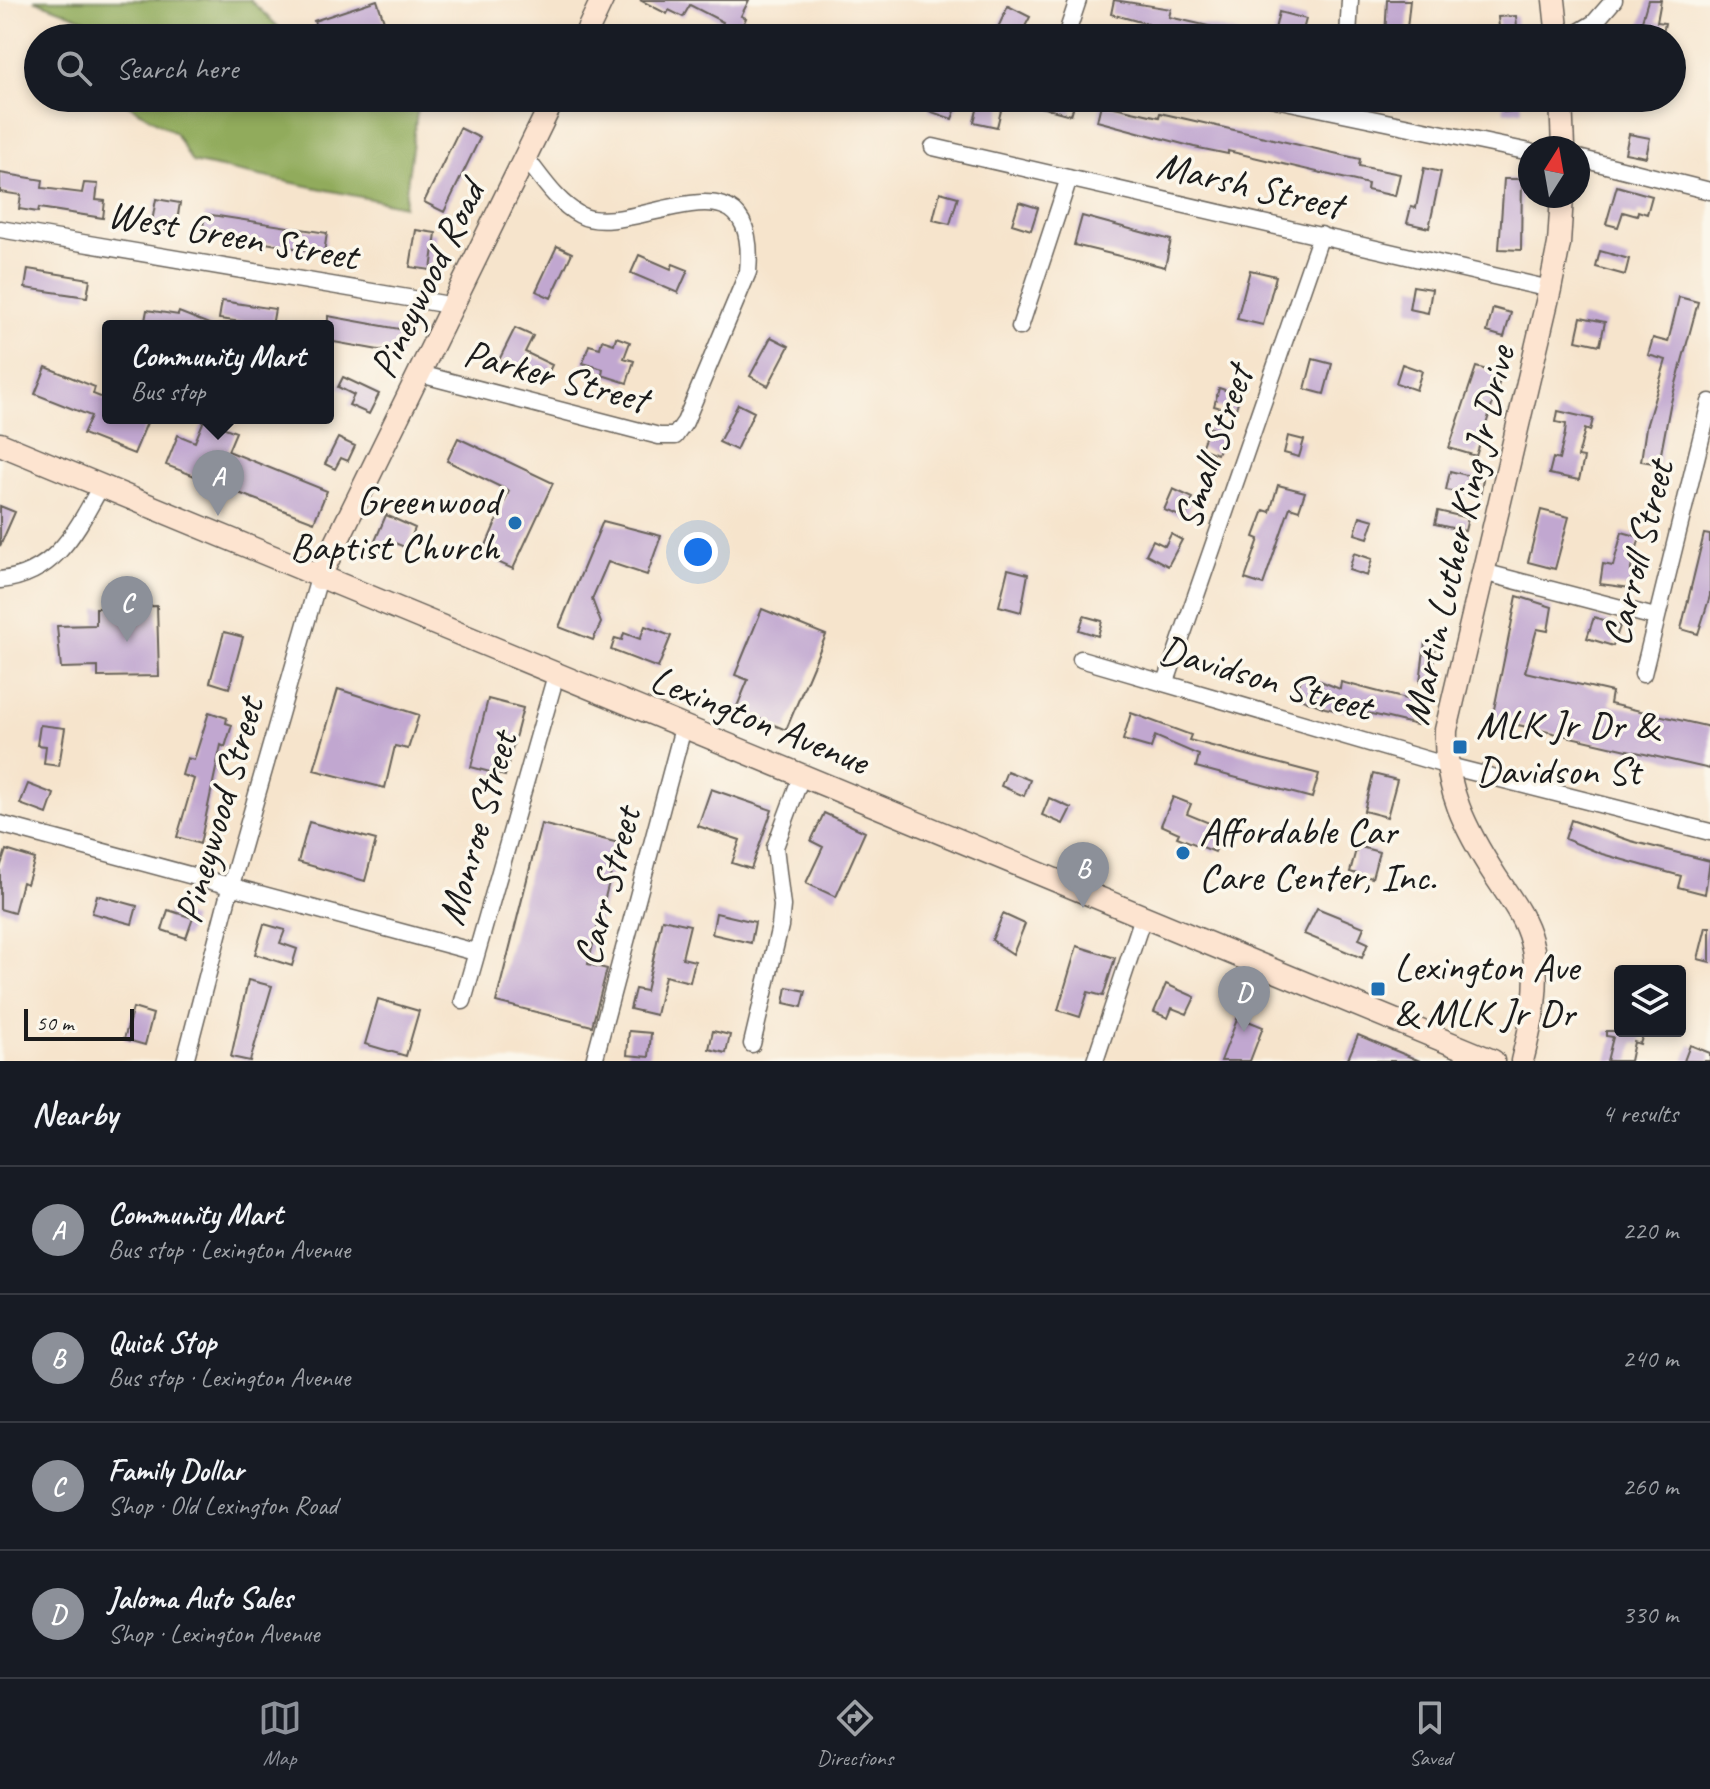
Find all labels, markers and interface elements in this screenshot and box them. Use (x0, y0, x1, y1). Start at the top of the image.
search box (24, 24, 1686, 112)
icon: search (52, 46, 96, 90)
text: Search here (116, 49, 238, 87)
north arrow (1518, 136, 1590, 208)
street label: Marsh Street (1152, 139, 1353, 232)
street label: Pineywood Road (358, 167, 499, 386)
street label: West Green Street (104, 188, 365, 282)
popup (102, 320, 334, 424)
street label: Parker Street (459, 328, 658, 426)
text: Community Mart (131, 337, 305, 375)
street label: Martin Luther King Jr Drive (1390, 338, 1526, 729)
street label: Small Street (1162, 354, 1266, 535)
text: Bus stop (131, 375, 205, 408)
pin: A (192, 450, 244, 516)
street label: Carroll Street (1591, 452, 1686, 651)
place label: Greenwood Baptist Church (290, 476, 505, 572)
marker: Greenwood Baptist Church (506, 514, 524, 532)
your location (678, 532, 718, 572)
pin: C (101, 576, 153, 642)
street label: Davidson Street (1154, 624, 1381, 733)
street label: Lexington Avenue (643, 654, 879, 787)
street label: Pineywood Street (163, 688, 276, 929)
place label: MLK Jr Dr & Davidson St (1476, 700, 1661, 796)
street label: Monroe Street (426, 722, 529, 931)
marker: MLK Jr Dr & Davidson St (1451, 738, 1469, 756)
street label: Carr Street (562, 798, 653, 971)
place label: Affordable Car Care Center, Inc. (1199, 806, 1437, 902)
pin: B (1057, 842, 1109, 908)
marker: Affordable Car Care Center, Inc. (1174, 844, 1192, 862)
place label: Lexington Ave & MLK Jr Dr (1394, 942, 1582, 1038)
map controls (1614, 965, 1686, 1037)
button: layers (1614, 965, 1686, 1037)
pin: D (1218, 966, 1270, 1032)
marker: Lexington Ave & MLK Jr Dr (1369, 980, 1387, 998)
scale bar (24, 1005, 134, 1041)
text: 50 m (36, 1009, 73, 1037)
text: Nearby (32, 1092, 118, 1135)
text: 4 results (1602, 1097, 1678, 1130)
text: Community Mart (108, 1195, 283, 1233)
text: A (51, 1214, 65, 1247)
text: 220 m (1622, 1214, 1678, 1247)
text: Bus stop · Lexington Avenue (108, 1233, 350, 1266)
text: Quick Stop (108, 1323, 216, 1361)
text: B (51, 1342, 65, 1375)
text: 240 m (1622, 1342, 1678, 1375)
text: Bus stop · Lexington Avenue (108, 1361, 350, 1394)
text: Family Dollar (108, 1451, 244, 1489)
text: C (52, 1470, 64, 1503)
text: 260 m (1622, 1470, 1678, 1503)
text: Shop · Old Lexington Road (108, 1489, 338, 1522)
text: Jaloma Auto Sales (108, 1579, 292, 1617)
text: D (50, 1598, 66, 1631)
text: 330 m (1622, 1598, 1678, 1631)
text: Shop · Lexington Avenue (108, 1617, 320, 1650)
tab: Map (258, 1696, 302, 1772)
tab: Directions (817, 1696, 893, 1772)
tab: Saved (1408, 1696, 1452, 1772)

